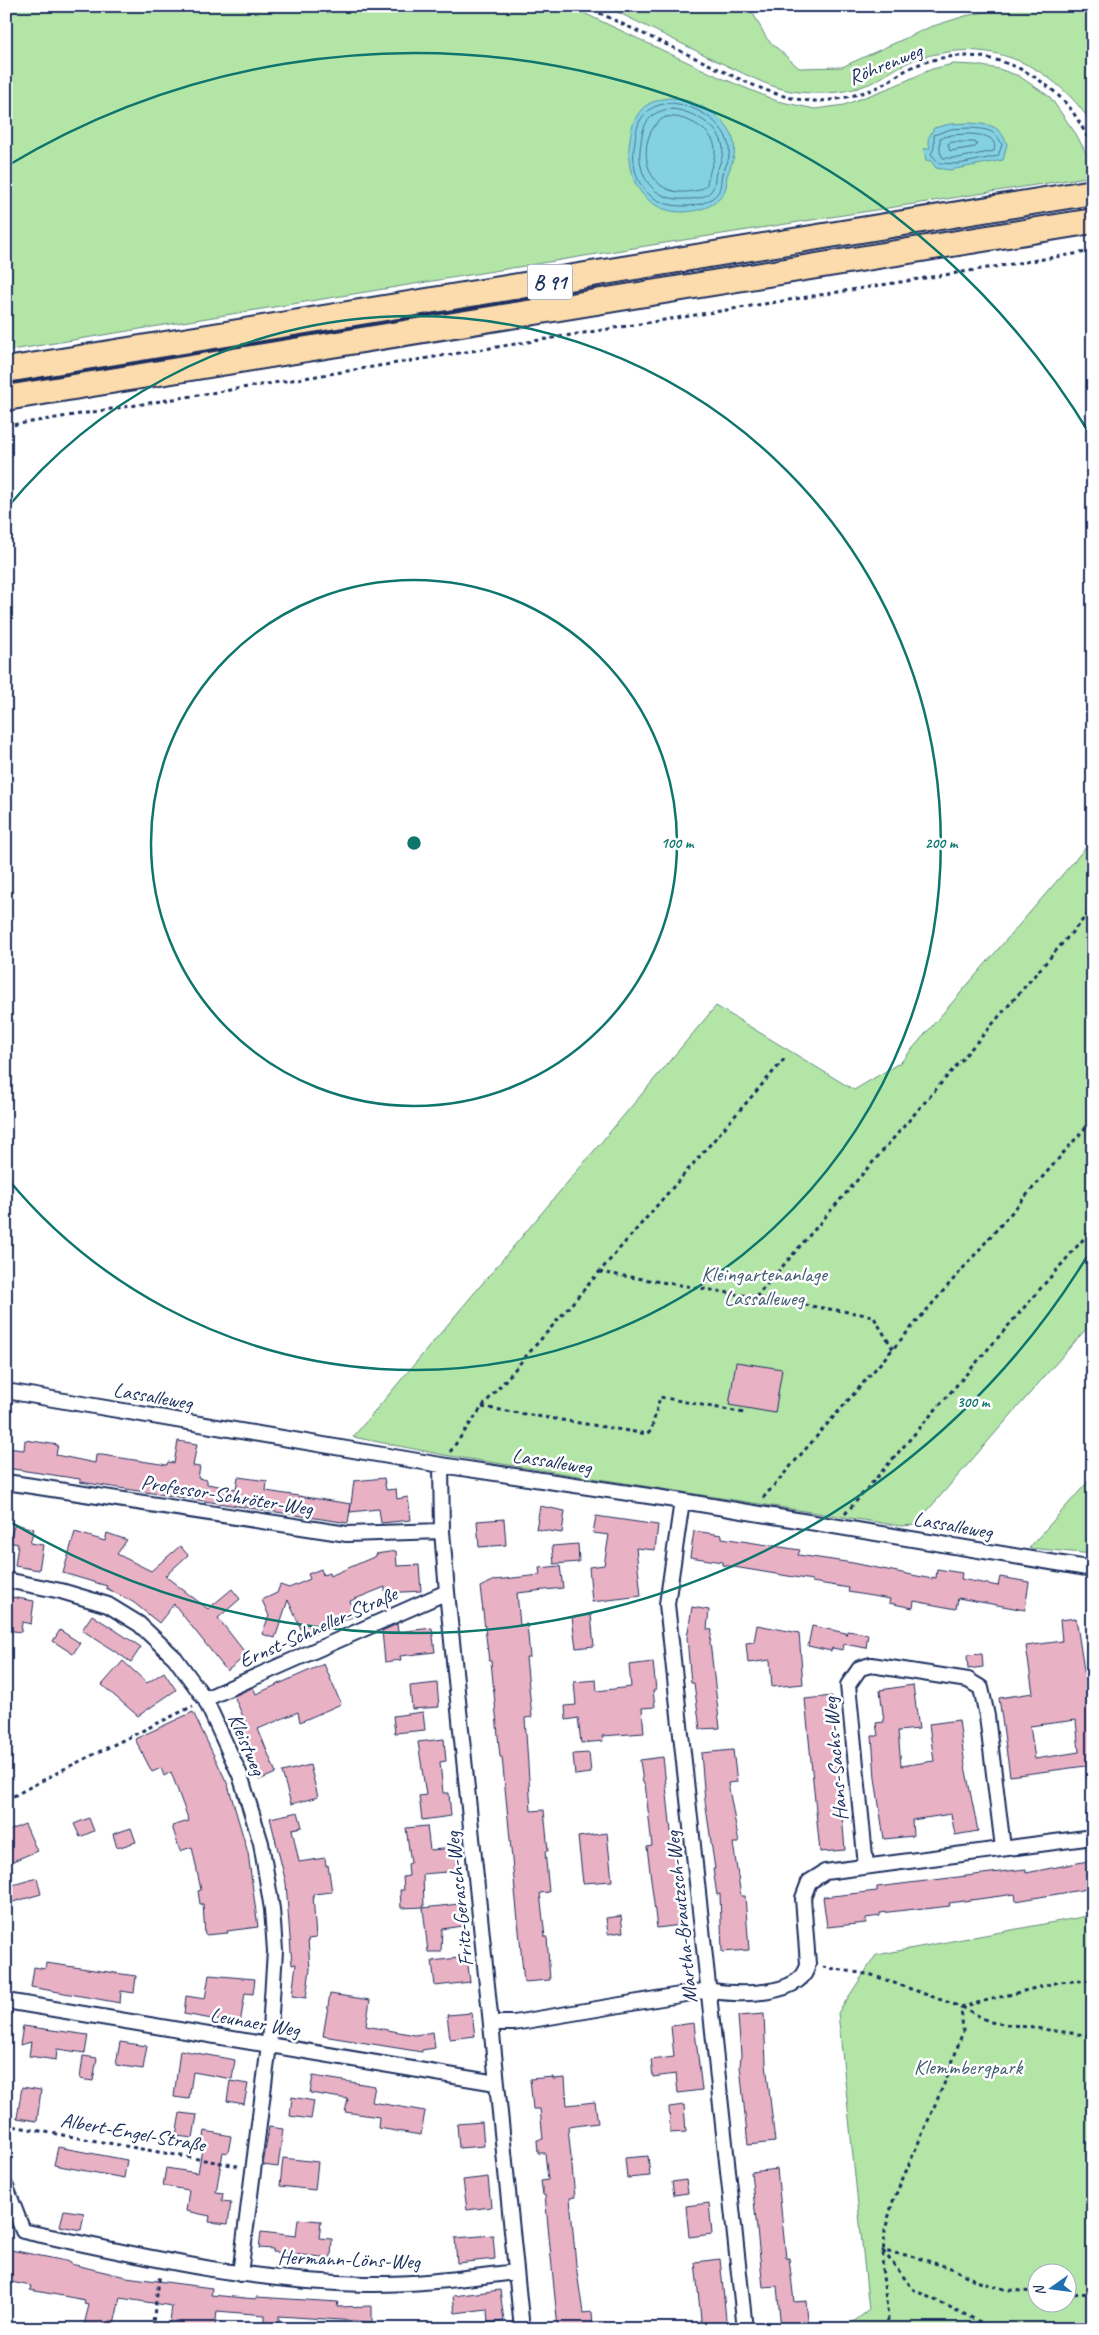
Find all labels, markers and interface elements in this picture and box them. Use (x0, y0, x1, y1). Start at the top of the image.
street label: Röhrenweg (844, 37, 927, 91)
road number: B 91 (528, 264, 572, 300)
centre of rings (405, 834, 423, 852)
text: 100 m (661, 834, 695, 853)
text: 200 m (925, 834, 959, 853)
park label: Kleingartenanlage Lassalleweg (701, 1261, 829, 1311)
street label: Lassalleweg (111, 1376, 196, 1416)
text: 300 m (957, 1393, 991, 1412)
street label: Lassalleweg (510, 1442, 595, 1480)
street label: Professor-Schröter-Weg (139, 1469, 316, 1522)
street label: Lassalleweg (911, 1505, 996, 1545)
street label: Ernst-Schneller-Straße (235, 1580, 403, 1673)
street label: Hans-Sachs-Weg (817, 1694, 853, 1822)
street label: Kleistweg (222, 1709, 272, 1780)
street label: Martha-Brautzsch-Weg (659, 1828, 703, 2004)
street label: Fritz-Gerasch-Weg (439, 1829, 479, 1968)
street label: Leunaer Weg (208, 2001, 303, 2043)
park label: Klemmbergpark (914, 2054, 1024, 2080)
street label: Albert-Engel-Straße (59, 2107, 209, 2158)
street label: Hermann-Löns-Weg (277, 2244, 422, 2275)
north arrow (1026, 2262, 1076, 2312)
text: N (1030, 2283, 1049, 2297)

